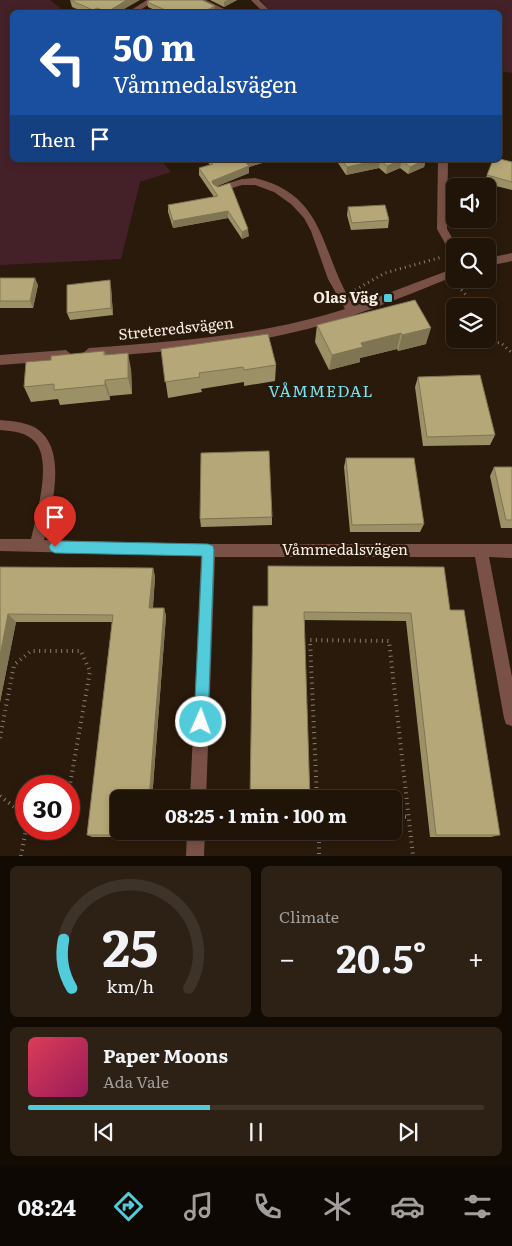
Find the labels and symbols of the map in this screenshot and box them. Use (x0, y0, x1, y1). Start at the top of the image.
place label: Olas Väg (313, 285, 379, 308)
marker: Olas Väg (382, 292, 394, 304)
street label: Streteredsvägen (117, 310, 235, 345)
district label: VÅMMEDAL (268, 378, 374, 402)
pin (34, 496, 76, 547)
street label: Våmmedalsvägen (282, 537, 408, 560)
position arrow (174, 695, 226, 747)
speed limit sign: 30 (15, 775, 80, 840)

